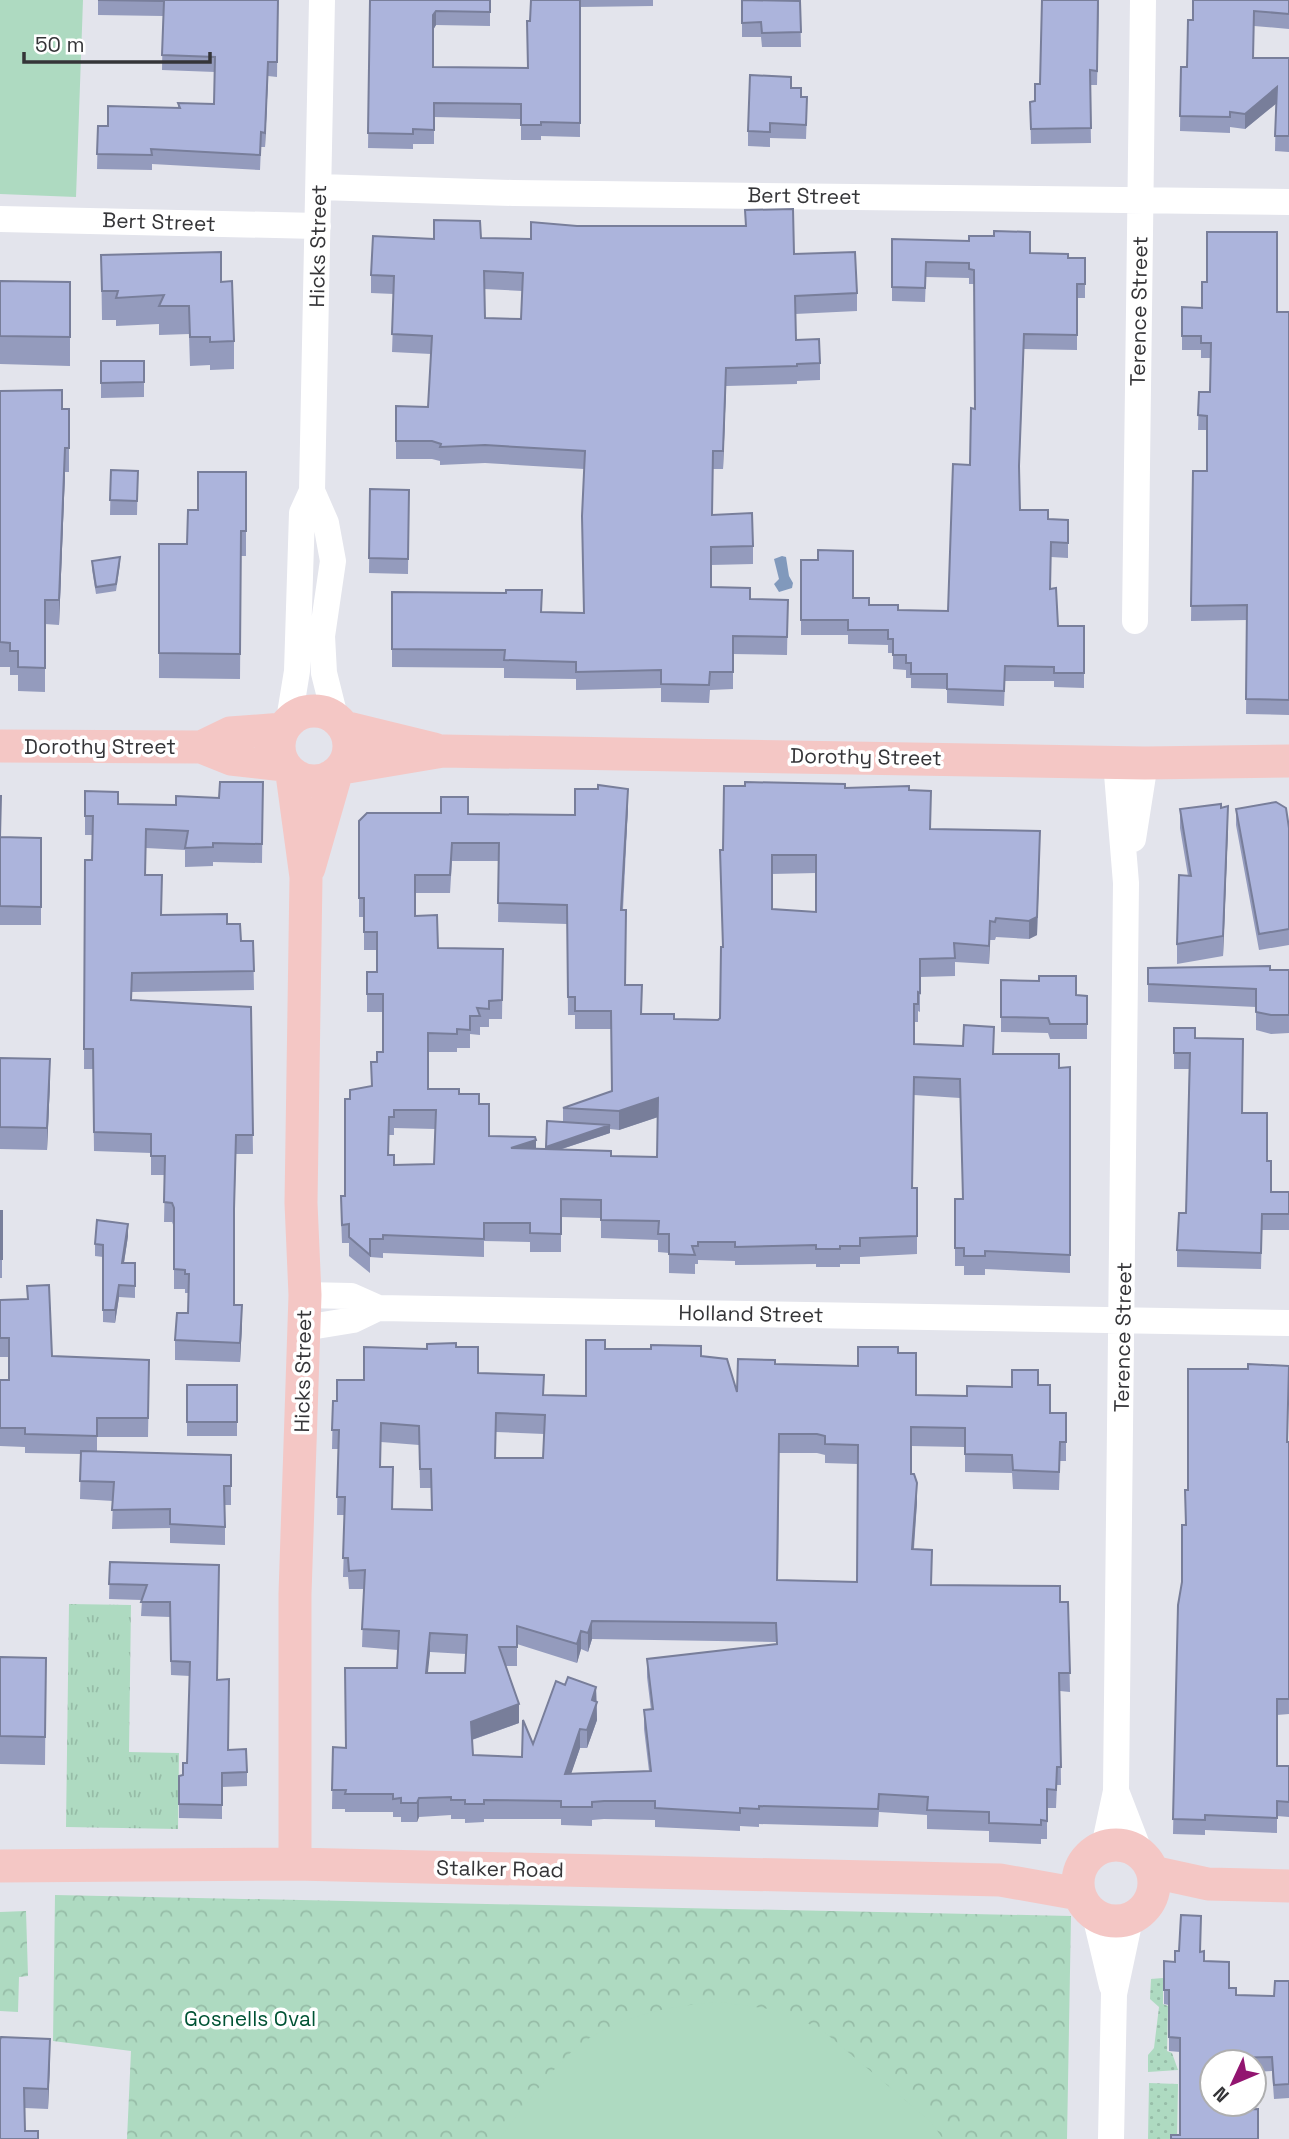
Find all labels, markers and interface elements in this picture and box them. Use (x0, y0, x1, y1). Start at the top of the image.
scale bar (24, 21, 210, 65)
text: 50 m (35, 31, 85, 58)
street label: Bert Street (747, 181, 861, 210)
street label: Hicks Street (303, 184, 332, 308)
street label: Bert Street (102, 206, 216, 237)
street label: Terence Street (1124, 236, 1153, 386)
street label: Dorothy Street (24, 733, 176, 760)
street label: Dorothy Street (790, 742, 942, 771)
street label: Terence Street (1108, 1262, 1137, 1412)
street label: Holland Street (678, 1299, 824, 1328)
street label: Hicks Street (288, 1309, 317, 1433)
street label: Stalker Road (436, 1854, 564, 1883)
park label: Gosnells Oval (184, 2005, 316, 2032)
north arrow (1198, 2048, 1268, 2118)
text: N (1208, 2081, 1235, 2108)

